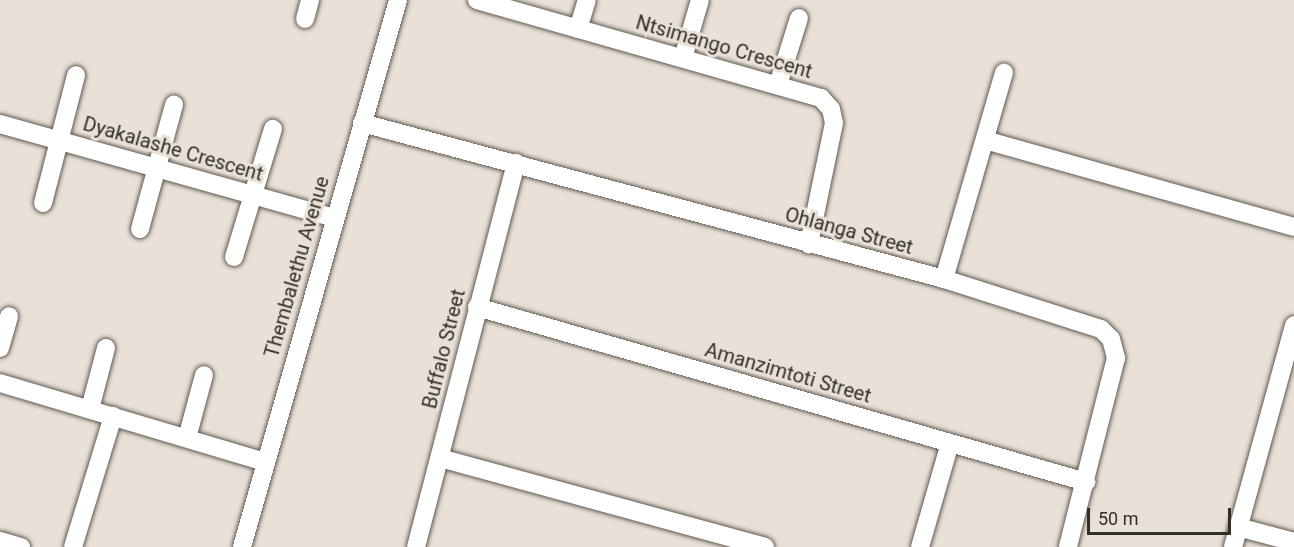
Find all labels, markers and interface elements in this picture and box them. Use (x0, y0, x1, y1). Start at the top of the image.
street label: Ntsimango Crescent (633, 10, 815, 84)
street label: Dyakalashe Crescent (80, 112, 266, 186)
street label: Thembalethu Avenue (260, 174, 334, 360)
street label: Ohlanga Street (782, 202, 916, 260)
street label: Buffalo Street (418, 287, 470, 411)
street label: Amanzimtoti Street (702, 338, 874, 408)
scale bar (1090, 496, 1234, 534)
text: 50 m (1098, 508, 1138, 529)

